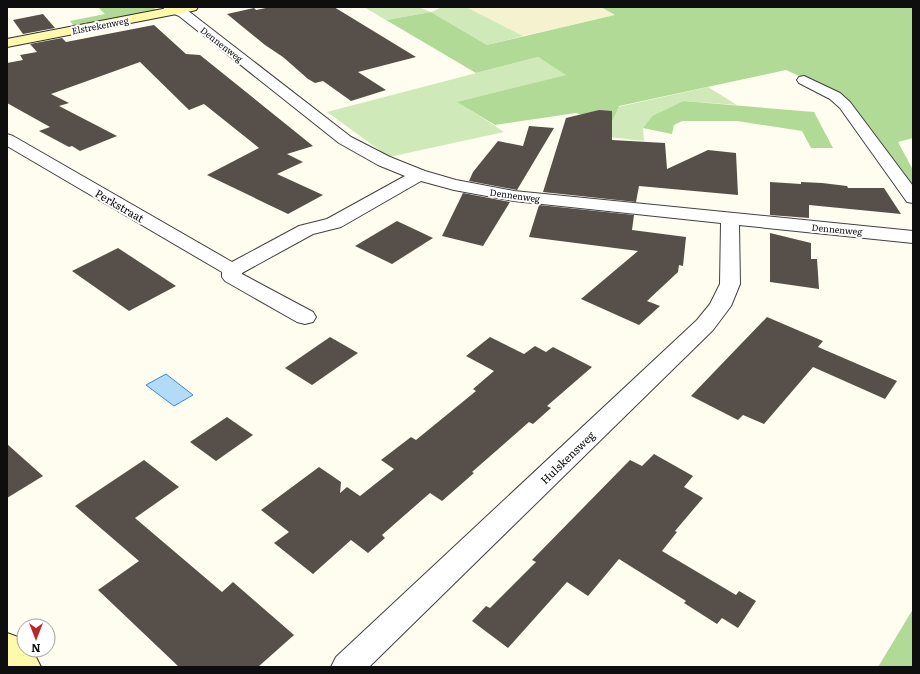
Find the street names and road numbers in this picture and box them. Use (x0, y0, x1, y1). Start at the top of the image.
street label: Elstrekenweg (70, 12, 131, 37)
street label: Dennenweg (198, 23, 247, 66)
street label: Perkstraat (93, 185, 148, 226)
street label: Dennenweg (489, 185, 542, 206)
street label: Dennenweg (811, 220, 864, 238)
street label: Hulskensweg (536, 426, 598, 487)

